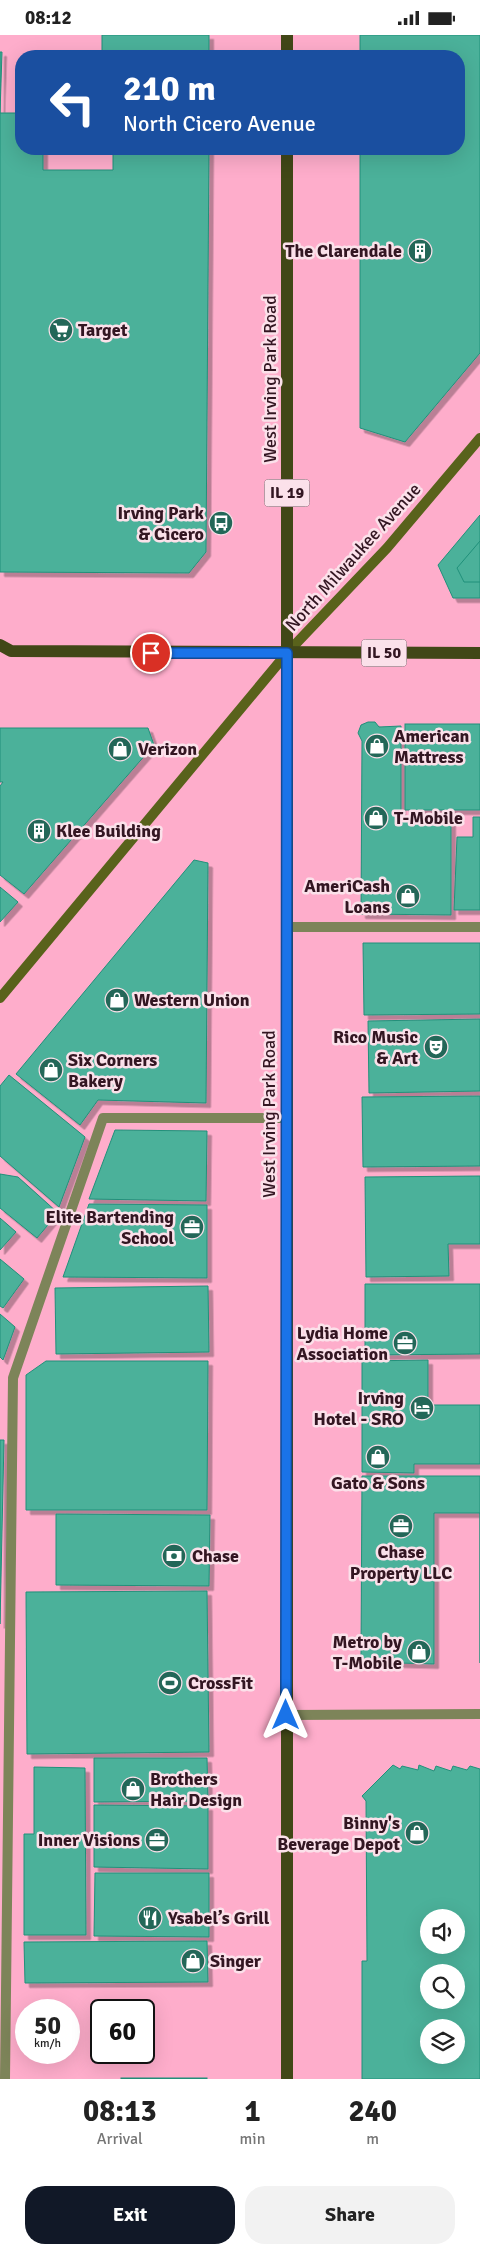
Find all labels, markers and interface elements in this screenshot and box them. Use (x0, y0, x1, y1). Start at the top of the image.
text: 08:12 (25, 6, 72, 30)
text: 210 m (123, 67, 216, 110)
icon: left (40, 70, 105, 135)
text: North Cicero Avenue (123, 110, 316, 137)
building icon: The Clarendale (407, 238, 433, 264)
place label: The Clarendale (285, 240, 402, 262)
street label: West Irving Park Road (259, 295, 281, 463)
supermarket icon: Target (48, 317, 74, 343)
place label: Target (78, 319, 128, 341)
street label: North Milwaukee Avenue (281, 478, 425, 636)
road number: IL 19 (264, 479, 310, 507)
place label: Irving Park & Cicero (117, 502, 205, 545)
bus stop icon: Irving Park & Cicero (208, 510, 234, 536)
pin (130, 632, 172, 674)
icon: arrive (137, 639, 165, 667)
road number: IL 50 (362, 639, 406, 667)
place label: American Mattress (394, 725, 470, 768)
shop icon: American Mattress (364, 733, 390, 759)
shop icon: Verizon (107, 736, 133, 762)
place label: Verizon (138, 738, 197, 760)
shop icon: T-Mobile (363, 805, 389, 831)
place label: T-Mobile (394, 807, 463, 829)
building icon: Klee Building (26, 818, 52, 844)
place label: Klee Building (56, 820, 161, 842)
place label: AmeriCash Loans (304, 875, 390, 918)
shop icon: AmeriCash Loans (395, 883, 421, 909)
shop icon: Western Union (104, 987, 130, 1013)
place label: Western Union (134, 989, 250, 1011)
place label: Rico Music & Art (333, 1026, 418, 1069)
street label: West Irving Park Road (258, 1030, 280, 1198)
theatre icon: Rico Music & Art (423, 1034, 449, 1060)
place label: Six Corners Bakery (68, 1049, 157, 1092)
shop icon: Six Corners Bakery (38, 1057, 64, 1083)
place label: Elite Bartending School (45, 1206, 174, 1249)
office icon: Elite Bartending School (179, 1214, 205, 1240)
place label: Lydia Home Association (297, 1322, 388, 1365)
office icon: Lydia Home Association (392, 1330, 418, 1356)
place label: Irving Hotel - SRO (314, 1387, 404, 1430)
hotel icon: Irving Hotel - SRO (409, 1395, 435, 1421)
shop icon: Gato & Sons (365, 1444, 391, 1470)
place label: Gato & Sons (331, 1472, 425, 1494)
office icon: Chase Property LLC (388, 1513, 414, 1539)
place label: Chase Property LLC (350, 1541, 452, 1584)
bank icon: Chase (161, 1543, 187, 1569)
place label: Chase (192, 1545, 239, 1567)
place label: Metro by T-Mobile (333, 1631, 402, 1674)
shop icon: Metro by T-Mobile (406, 1639, 432, 1665)
sports icon: CrossFit (157, 1670, 183, 1696)
place label: CrossFit (188, 1672, 253, 1694)
position arrow (259, 1688, 311, 1740)
place label: Brothers Hair Design (150, 1768, 242, 1811)
shop icon: Brothers Hair Design (120, 1776, 146, 1802)
place label: Binny's Beverage Depot (277, 1812, 400, 1855)
shop icon: Binny's Beverage Depot (404, 1820, 430, 1846)
office icon: Inner Visions (144, 1827, 170, 1853)
place label: Inner Visions (38, 1829, 140, 1851)
restaurant icon: Ysabel’s Grill (137, 1905, 163, 1931)
place label: Ysabel’s Grill (167, 1907, 270, 1929)
map controls (420, 1909, 465, 2064)
button: sound (420, 1909, 465, 1954)
shop icon: Singer (180, 1948, 206, 1974)
place label: Singer (210, 1950, 262, 1972)
button: search (420, 1964, 465, 2009)
speed limit sign: 60 (90, 1999, 155, 2064)
text: 50 (34, 2010, 61, 2041)
button: layers (420, 2019, 465, 2064)
text: km/h (34, 2036, 61, 2051)
text: 08:13 (83, 2093, 157, 2130)
text: 1 (244, 2093, 261, 2130)
text: 240 (348, 2093, 397, 2130)
text: Arrival (97, 2129, 143, 2149)
text: min (240, 2129, 265, 2149)
text: m (366, 2129, 379, 2149)
button: Exit (25, 2186, 235, 2244)
button: Share (245, 2186, 455, 2244)

